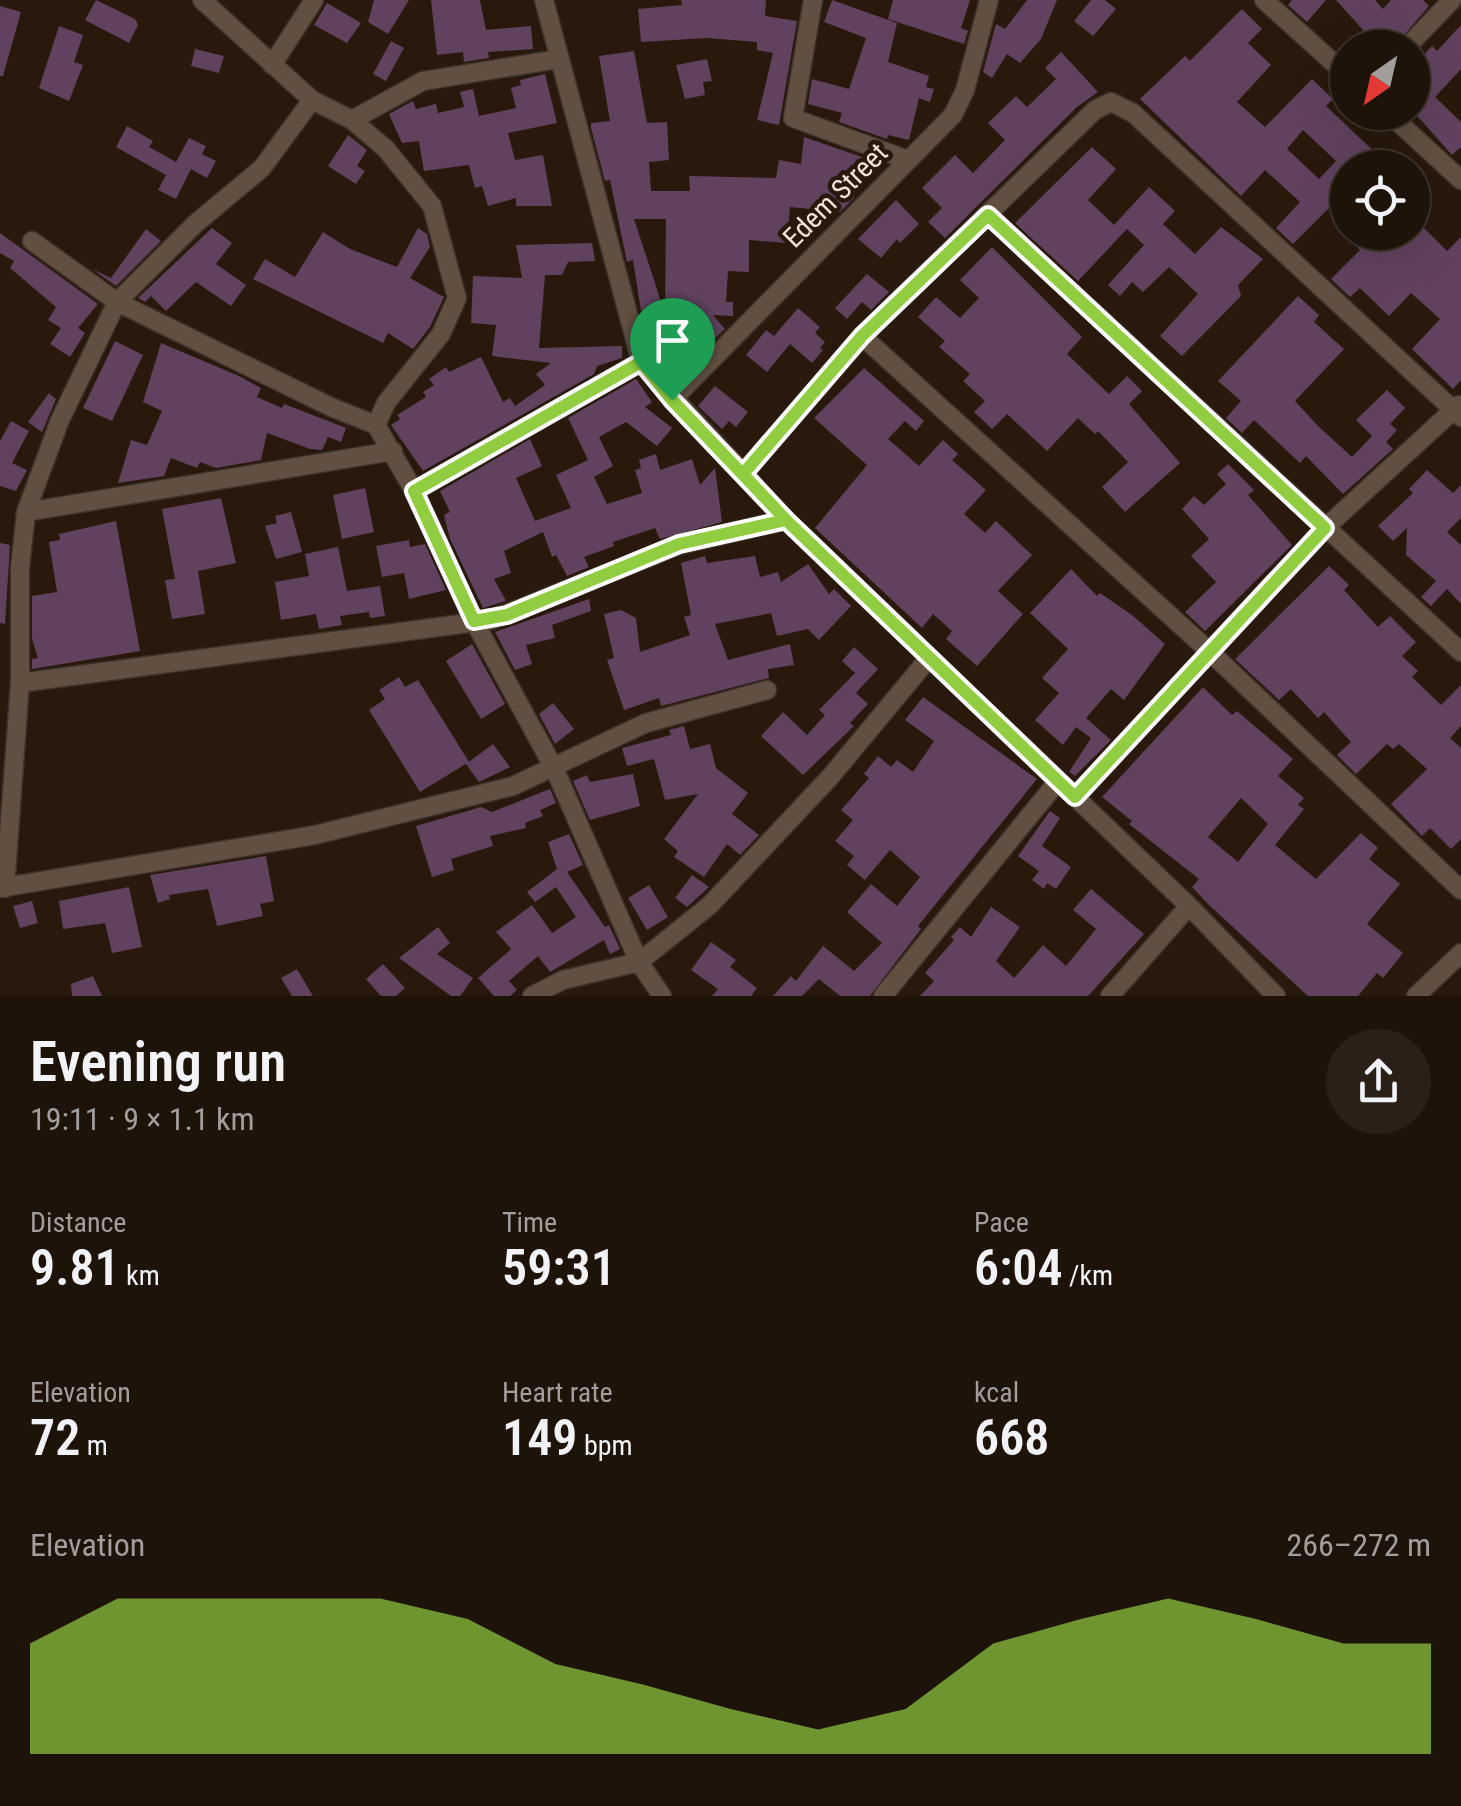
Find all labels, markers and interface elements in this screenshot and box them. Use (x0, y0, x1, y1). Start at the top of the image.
north arrow (1330, 30, 1430, 130)
map controls (1330, 30, 1430, 250)
street label: Edem Street (776, 136, 894, 254)
button: locate (1330, 150, 1430, 250)
pin (630, 298, 715, 401)
icon: arrive (645, 313, 700, 368)
button: share (1326, 1029, 1431, 1134)
text: Evening run (30, 1030, 286, 1094)
text: 19:11 · 9 × 1.1 km (30, 1100, 255, 1138)
text: Distance (30, 1206, 127, 1239)
text: Time (502, 1206, 557, 1239)
text: Pace (974, 1206, 1029, 1239)
text: 9.81 (30, 1239, 120, 1297)
text: 59:31 (502, 1239, 616, 1297)
text: 6:04 (974, 1239, 1063, 1297)
text: km (120, 1259, 160, 1292)
text: /km (1063, 1259, 1113, 1292)
text: Elevation (30, 1376, 131, 1409)
text: Heart rate (502, 1376, 613, 1409)
text: kcal (974, 1376, 1019, 1409)
text: 72 (30, 1409, 80, 1467)
text: 149 (502, 1409, 577, 1467)
text: 668 (974, 1409, 1049, 1467)
text: m (80, 1429, 108, 1462)
text: bpm (577, 1429, 633, 1462)
text: Elevation (30, 1526, 145, 1564)
text: 266–272 m (1286, 1526, 1431, 1564)

